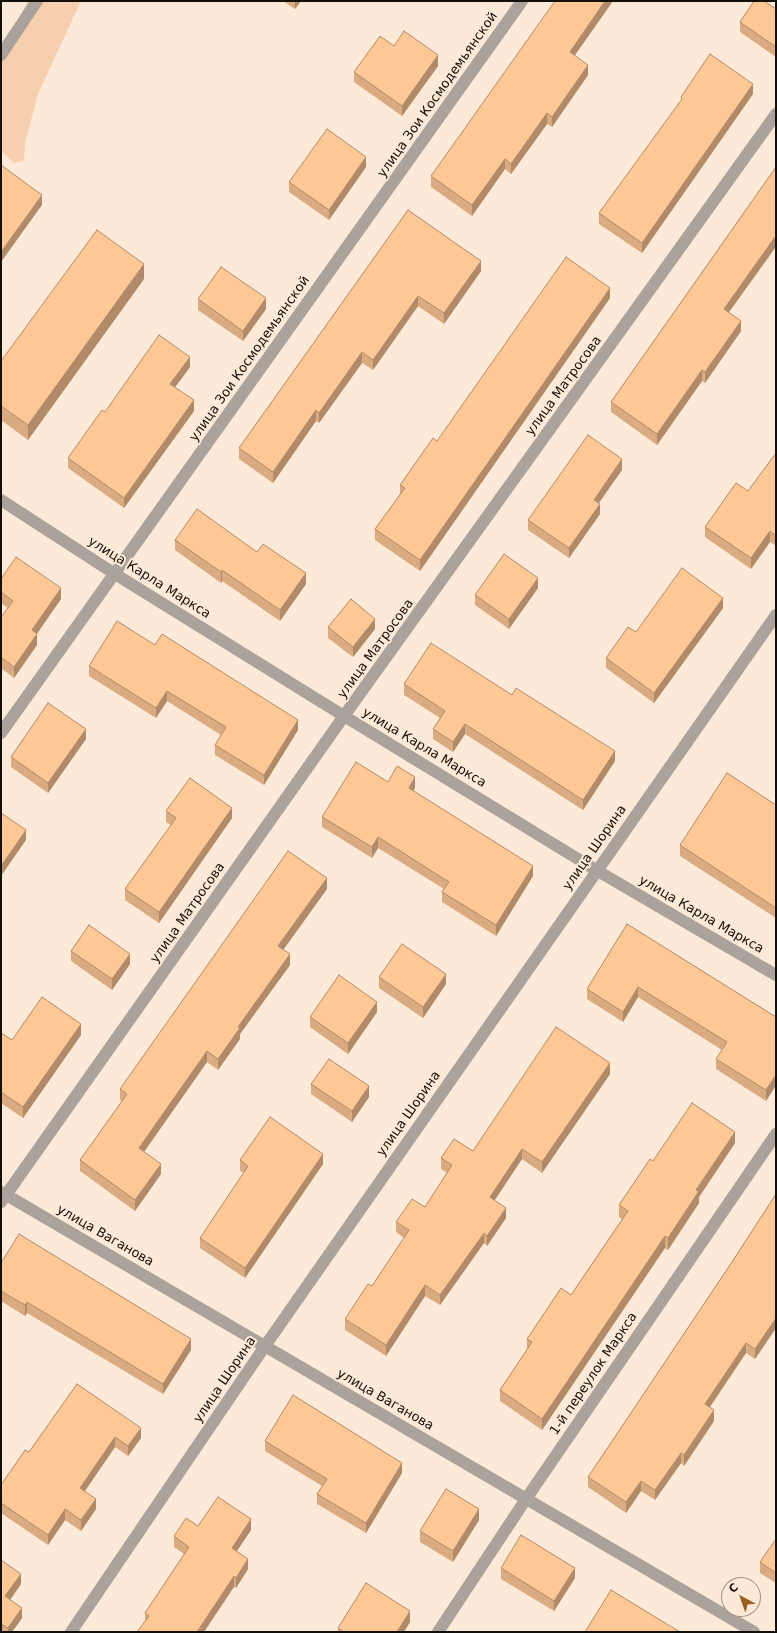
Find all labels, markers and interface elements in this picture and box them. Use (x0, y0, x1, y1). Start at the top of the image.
street label: улица Зои Космодемьянской (375, 9, 501, 181)
street label: улица Зои Космодемьянской (187, 273, 313, 445)
street label: улица Матросова (523, 333, 605, 439)
street label: улица Карла Маркса (85, 534, 213, 622)
street label: улица Матросова (335, 596, 417, 702)
street label: улица Карла Маркса (359, 705, 489, 791)
street label: улица Шорина (560, 802, 630, 894)
street label: улица Матросова (147, 860, 229, 966)
street label: улица Карла Маркса (636, 873, 766, 957)
street label: улица Шорина (374, 1068, 444, 1160)
street label: улица Ваганова (54, 1202, 156, 1270)
street label: 1-й переулок Маркса (547, 1310, 641, 1438)
street label: улица Шорина (190, 1334, 260, 1426)
street label: улица Ваганова (334, 1366, 436, 1434)
north arrow (721, 1577, 761, 1617)
text: С (726, 1581, 741, 1596)

